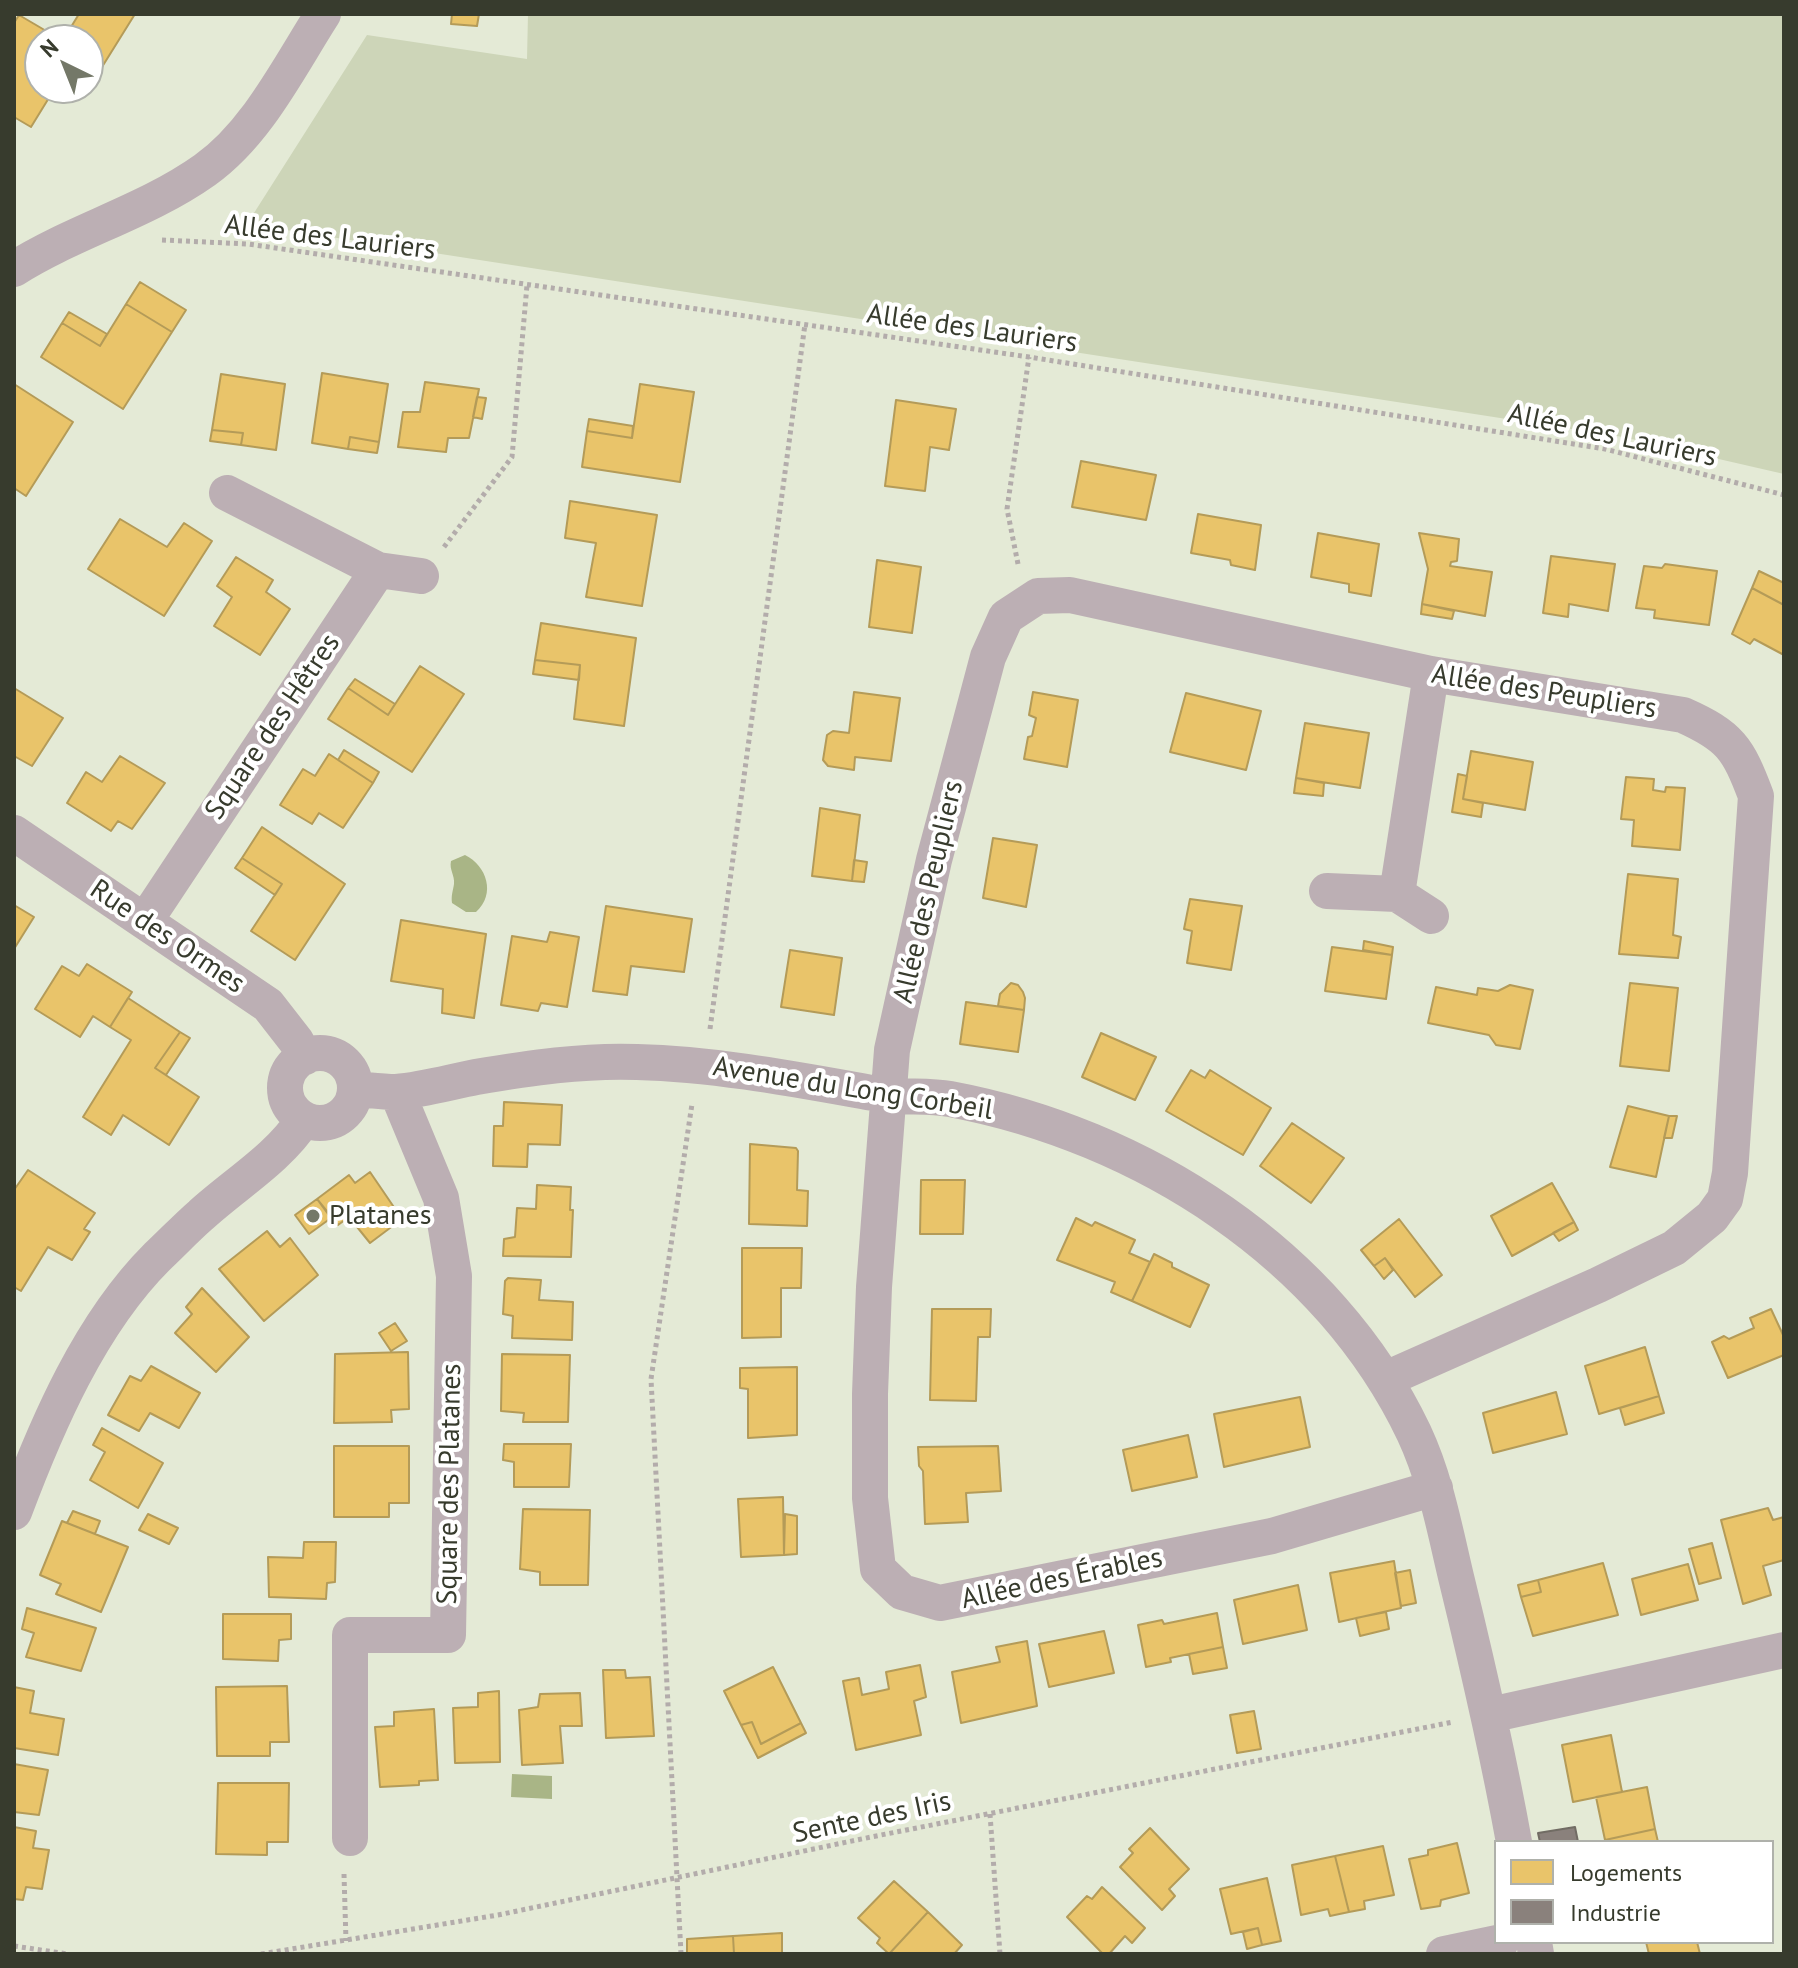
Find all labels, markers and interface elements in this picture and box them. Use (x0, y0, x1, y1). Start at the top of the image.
north arrow (24, 24, 104, 104)
text: N (34, 33, 64, 63)
street label: Allée des Lauriers (223, 208, 437, 268)
street label: Allée des Lauriers (865, 298, 1079, 360)
street label: Allée des Lauriers (1505, 397, 1719, 475)
street label: Square des Hêtres (198, 628, 348, 826)
street label: Allée des Peupliers (1429, 658, 1659, 726)
street label: Allée des Peupliers (887, 778, 971, 1006)
street label: Rue des Ormes (83, 873, 251, 1001)
street label: Avenue du Long Corbeil (711, 1050, 995, 1128)
place label: Platanes (329, 1199, 431, 1233)
marker: Platanes (304, 1207, 322, 1225)
street label: Square des Platanes (431, 1363, 469, 1605)
street label: Allée des Érables (958, 1541, 1166, 1617)
street label: Sente des Iris (790, 1785, 954, 1851)
legend (1494, 1840, 1774, 1944)
text: Logements (1570, 1857, 1682, 1888)
text: Industrie (1570, 1897, 1661, 1928)

